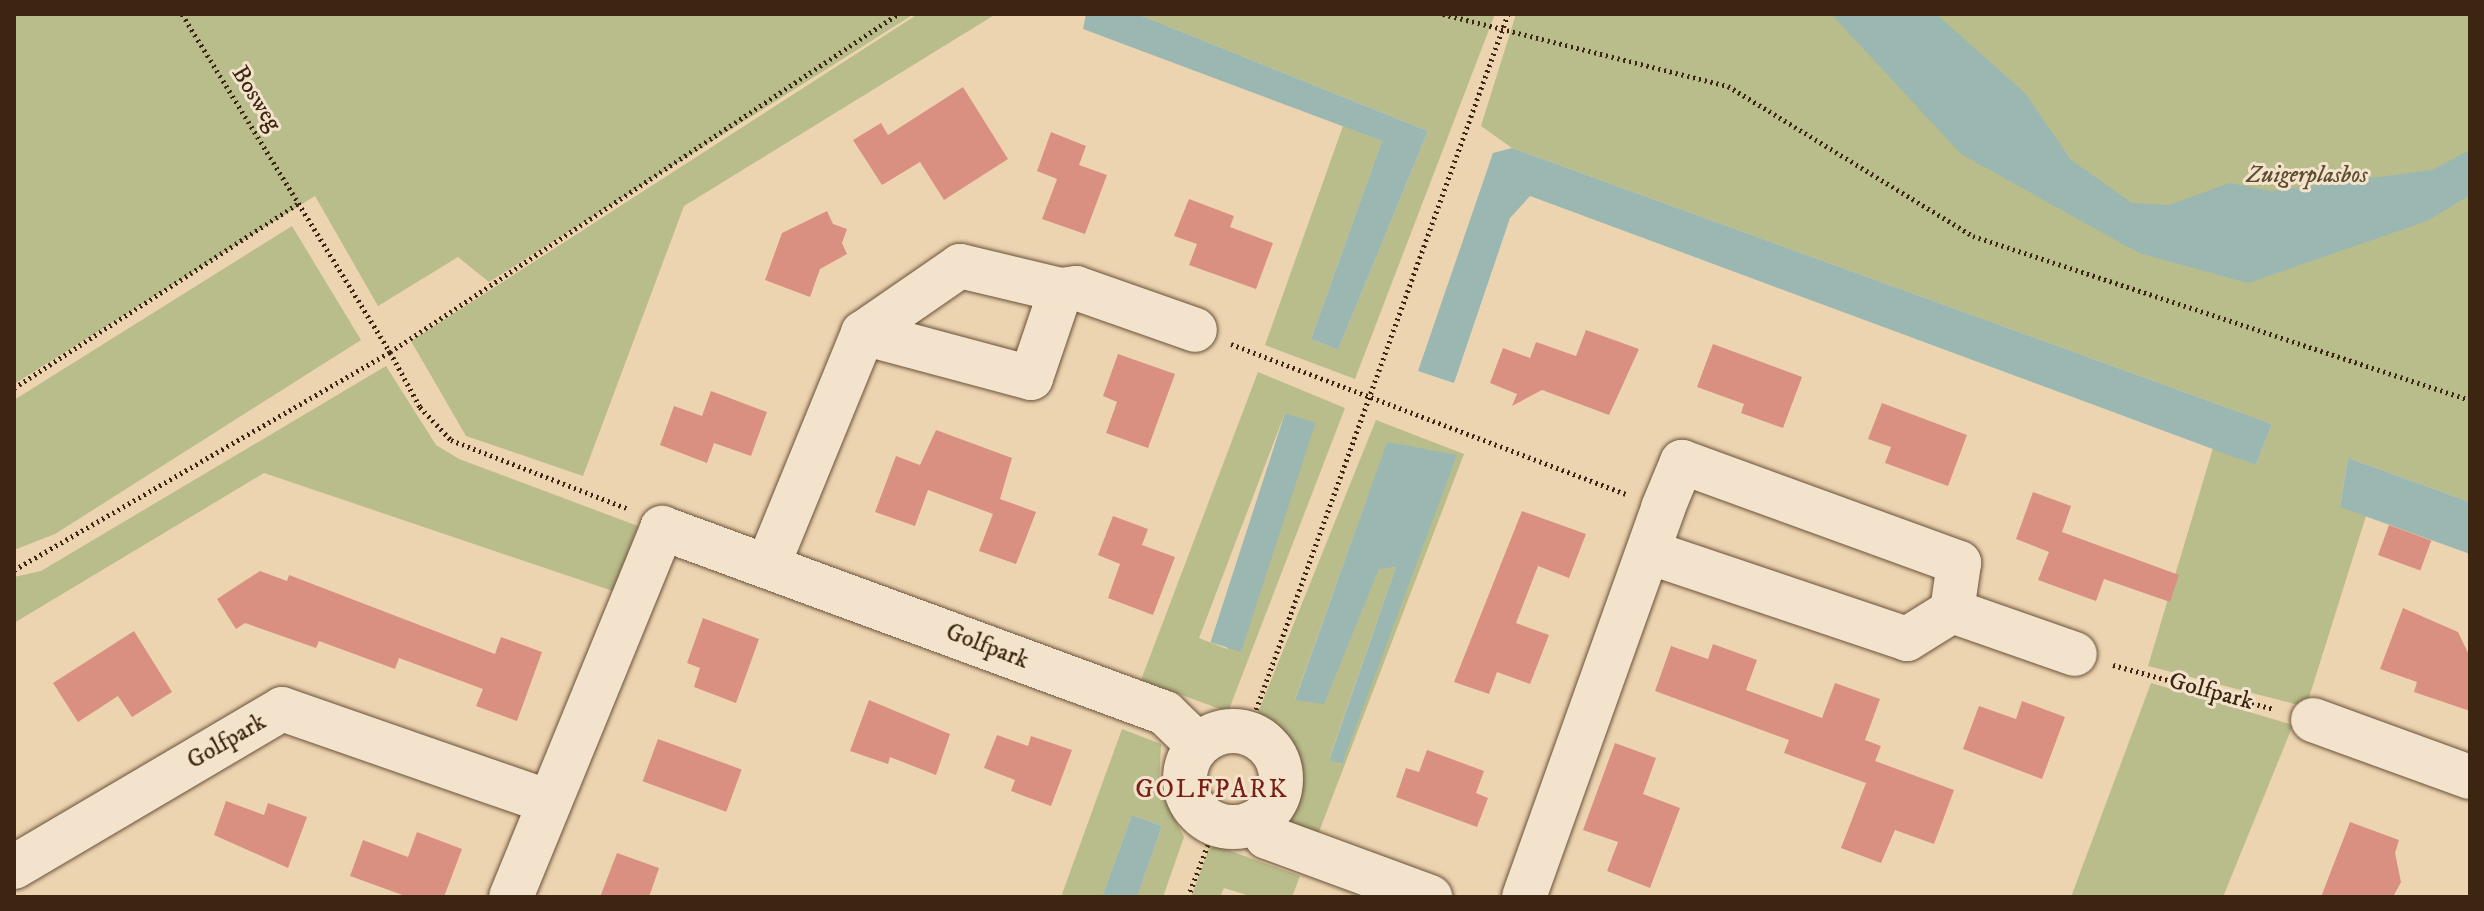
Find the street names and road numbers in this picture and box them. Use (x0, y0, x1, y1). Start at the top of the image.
street label: Bosweg (225, 61, 287, 137)
street label: Golfpark (942, 618, 1032, 676)
street label: Golfpark (2166, 667, 2256, 717)
street label: Golfpark (182, 708, 272, 776)

